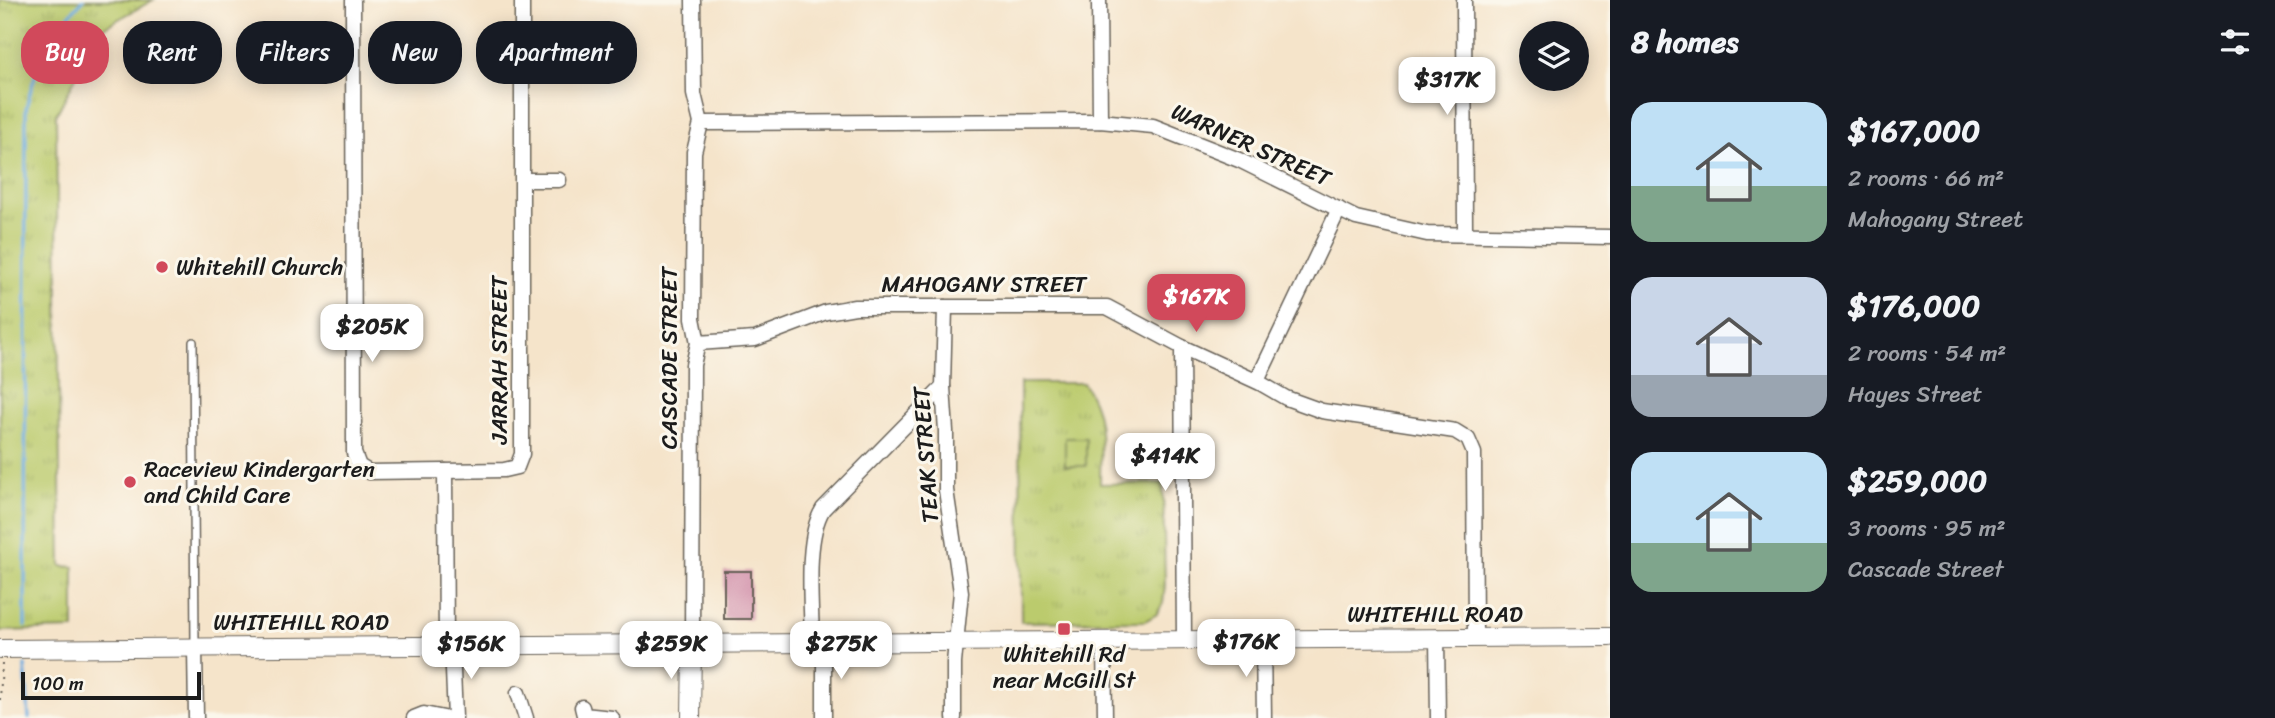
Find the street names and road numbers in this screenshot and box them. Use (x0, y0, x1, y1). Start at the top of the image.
street label: WARNER STREET (1164, 91, 1339, 199)
street label: MAHOGANY STREET (882, 264, 1088, 305)
street label: CASCADE STREET (649, 265, 690, 449)
street label: JARRAH STREET (479, 274, 520, 445)
street label: TEAK STREET (901, 384, 951, 524)
street label: WHITEHILL ROAD (1347, 594, 1523, 635)
street label: WHITEHILL ROAD (213, 602, 389, 643)

